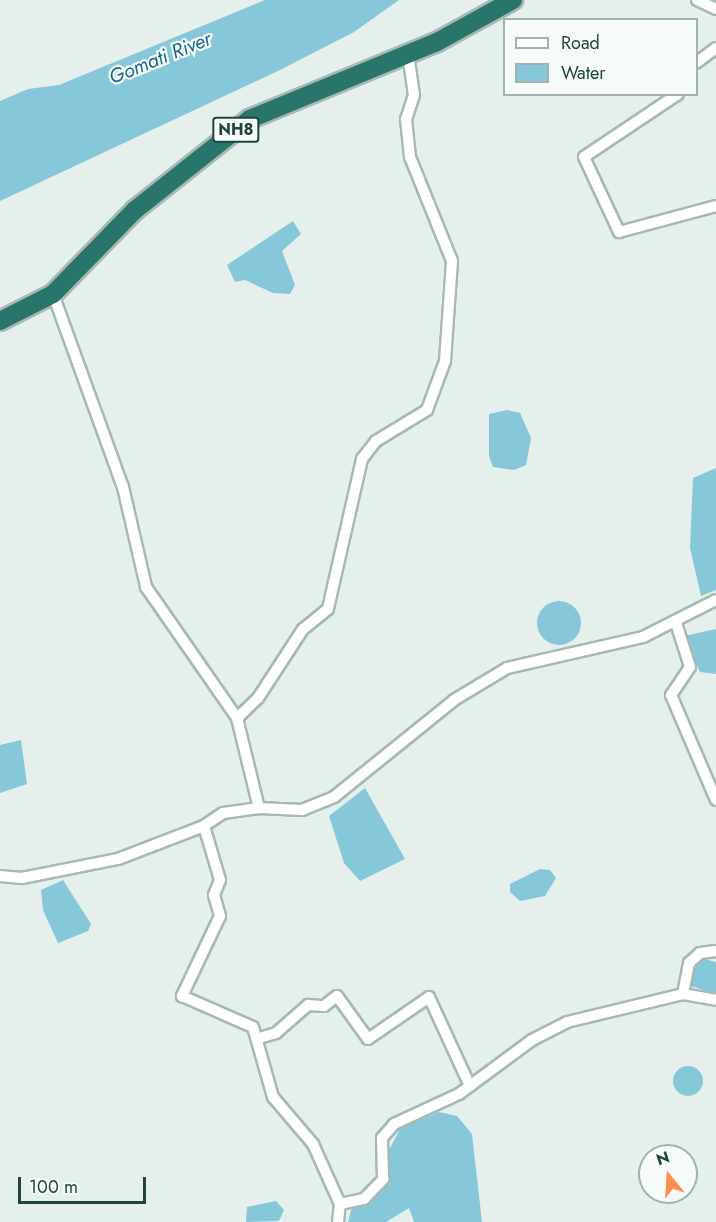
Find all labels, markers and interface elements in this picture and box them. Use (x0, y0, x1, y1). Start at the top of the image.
legend (503, 18, 698, 96)
water label: Gomati River (105, 27, 215, 89)
text: Road (561, 30, 600, 56)
text: Water (561, 60, 605, 86)
road number: NH8 (212, 117, 260, 143)
north arrow (638, 1144, 698, 1204)
text: N (653, 1145, 673, 1171)
scale bar (21, 1165, 148, 1203)
text: 100 m (29, 1174, 78, 1200)

